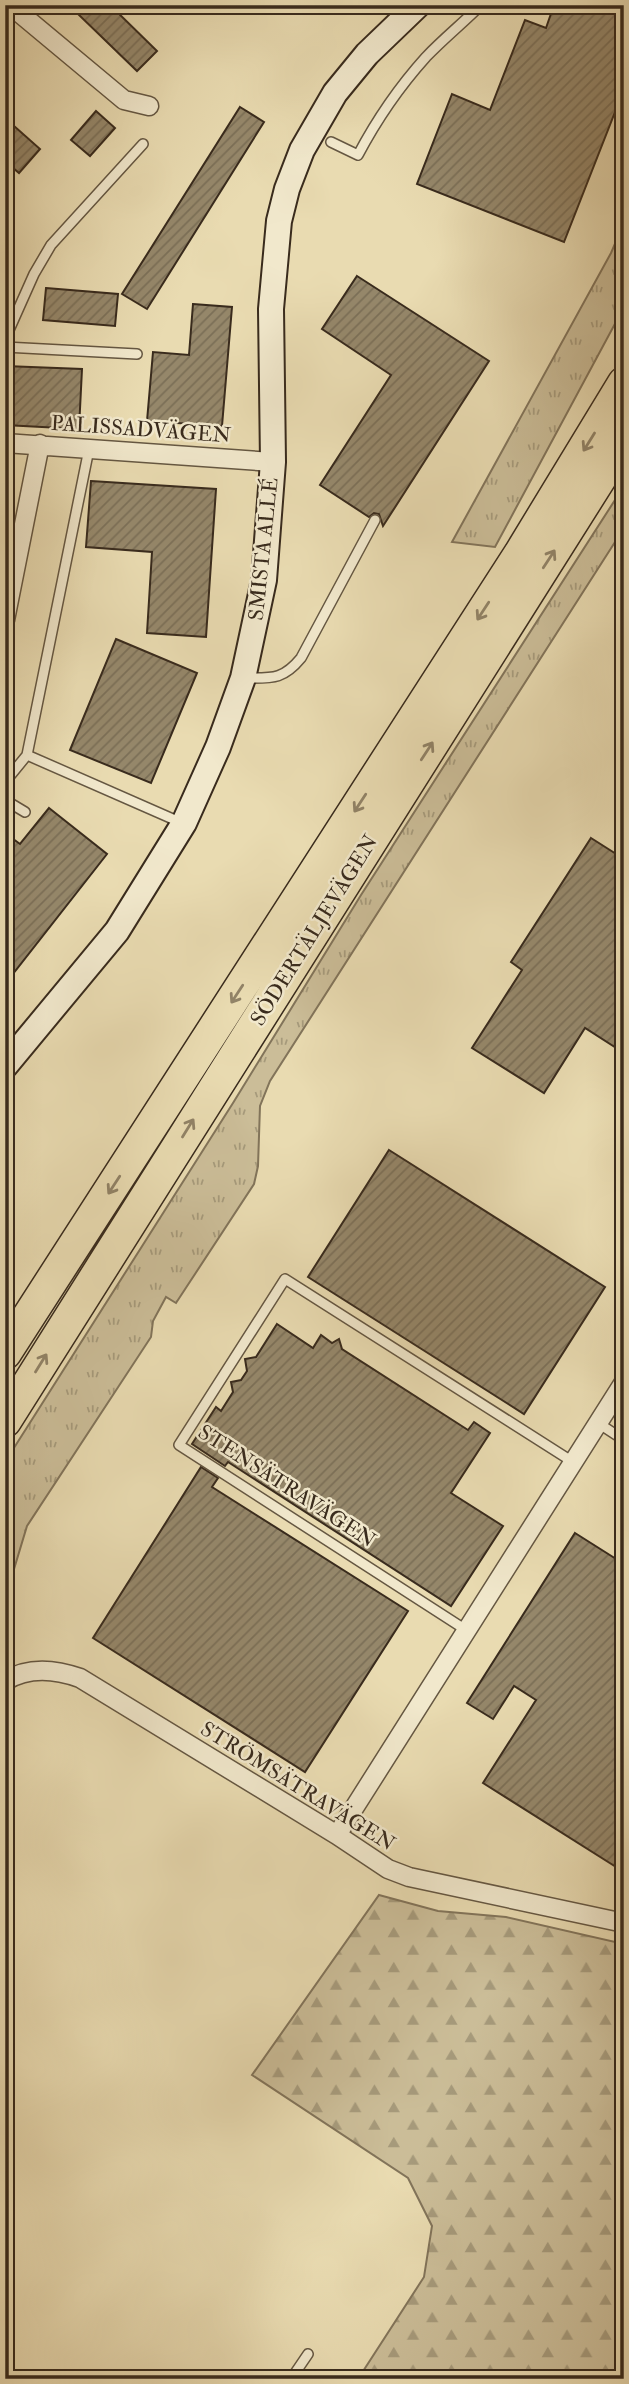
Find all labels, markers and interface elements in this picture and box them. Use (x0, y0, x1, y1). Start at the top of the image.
street label: PALISSADVÄGEN (50, 410, 232, 449)
one-way arrow (581, 431, 595, 451)
street label: SMISTA ALLÉ (243, 476, 284, 622)
one-way arrow (543, 550, 557, 570)
one-way arrow (476, 601, 490, 620)
one-way arrow (421, 742, 435, 762)
one-way arrow (353, 792, 367, 812)
street label: SÖDERTÄLJEVÄGEN (245, 830, 384, 1031)
one-way arrow (230, 984, 245, 1003)
one-way arrow (182, 1119, 196, 1139)
one-way arrow (107, 1175, 121, 1195)
one-way arrow (35, 1353, 49, 1373)
street label: STENSÄTRAVÄGEN (193, 1419, 381, 1554)
street label: STRÖMSÄTRAVÄGEN (195, 1715, 400, 1857)

